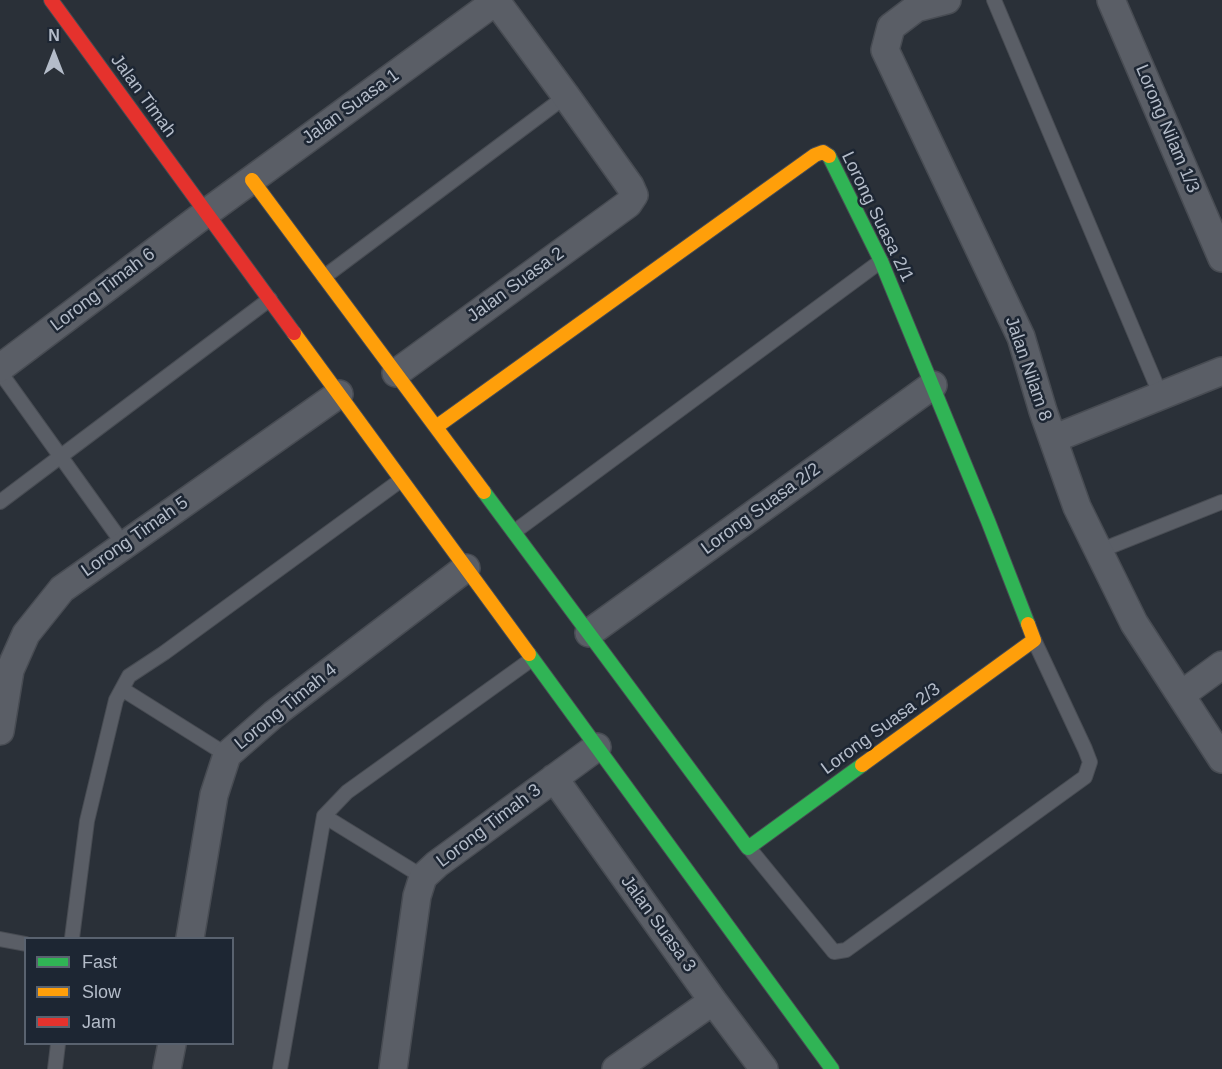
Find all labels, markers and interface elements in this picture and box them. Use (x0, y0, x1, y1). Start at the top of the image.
north arrow (24, 24, 84, 84)
text: N (48, 27, 60, 44)
street label: Jalan Timah (106, 50, 180, 142)
street label: Lorong Nilam 1/3 (1130, 62, 1204, 196)
street label: Jalan Suasa 1 (299, 65, 403, 149)
street label: Lorong Suasa 2/1 (836, 148, 918, 286)
street label: Jalan Suasa 2 (464, 243, 568, 327)
street label: Lorong Timah 6 (46, 244, 160, 336)
street label: Jalan Nilam 8 (1000, 314, 1056, 424)
street label: Lorong Suasa 2/2 (697, 458, 825, 560)
street label: Lorong Timah 5 (77, 492, 193, 582)
street label: Lorong Timah 4 (230, 659, 342, 755)
street label: Lorong Suasa 2/3 (817, 678, 945, 780)
street label: Lorong Timah 3 (432, 780, 546, 872)
street label: Jalan Suasa 3 (616, 872, 700, 976)
legend (24, 937, 234, 1045)
text: Fast (82, 952, 117, 972)
text: Slow (82, 982, 121, 1002)
text: Jam (82, 1012, 116, 1032)

